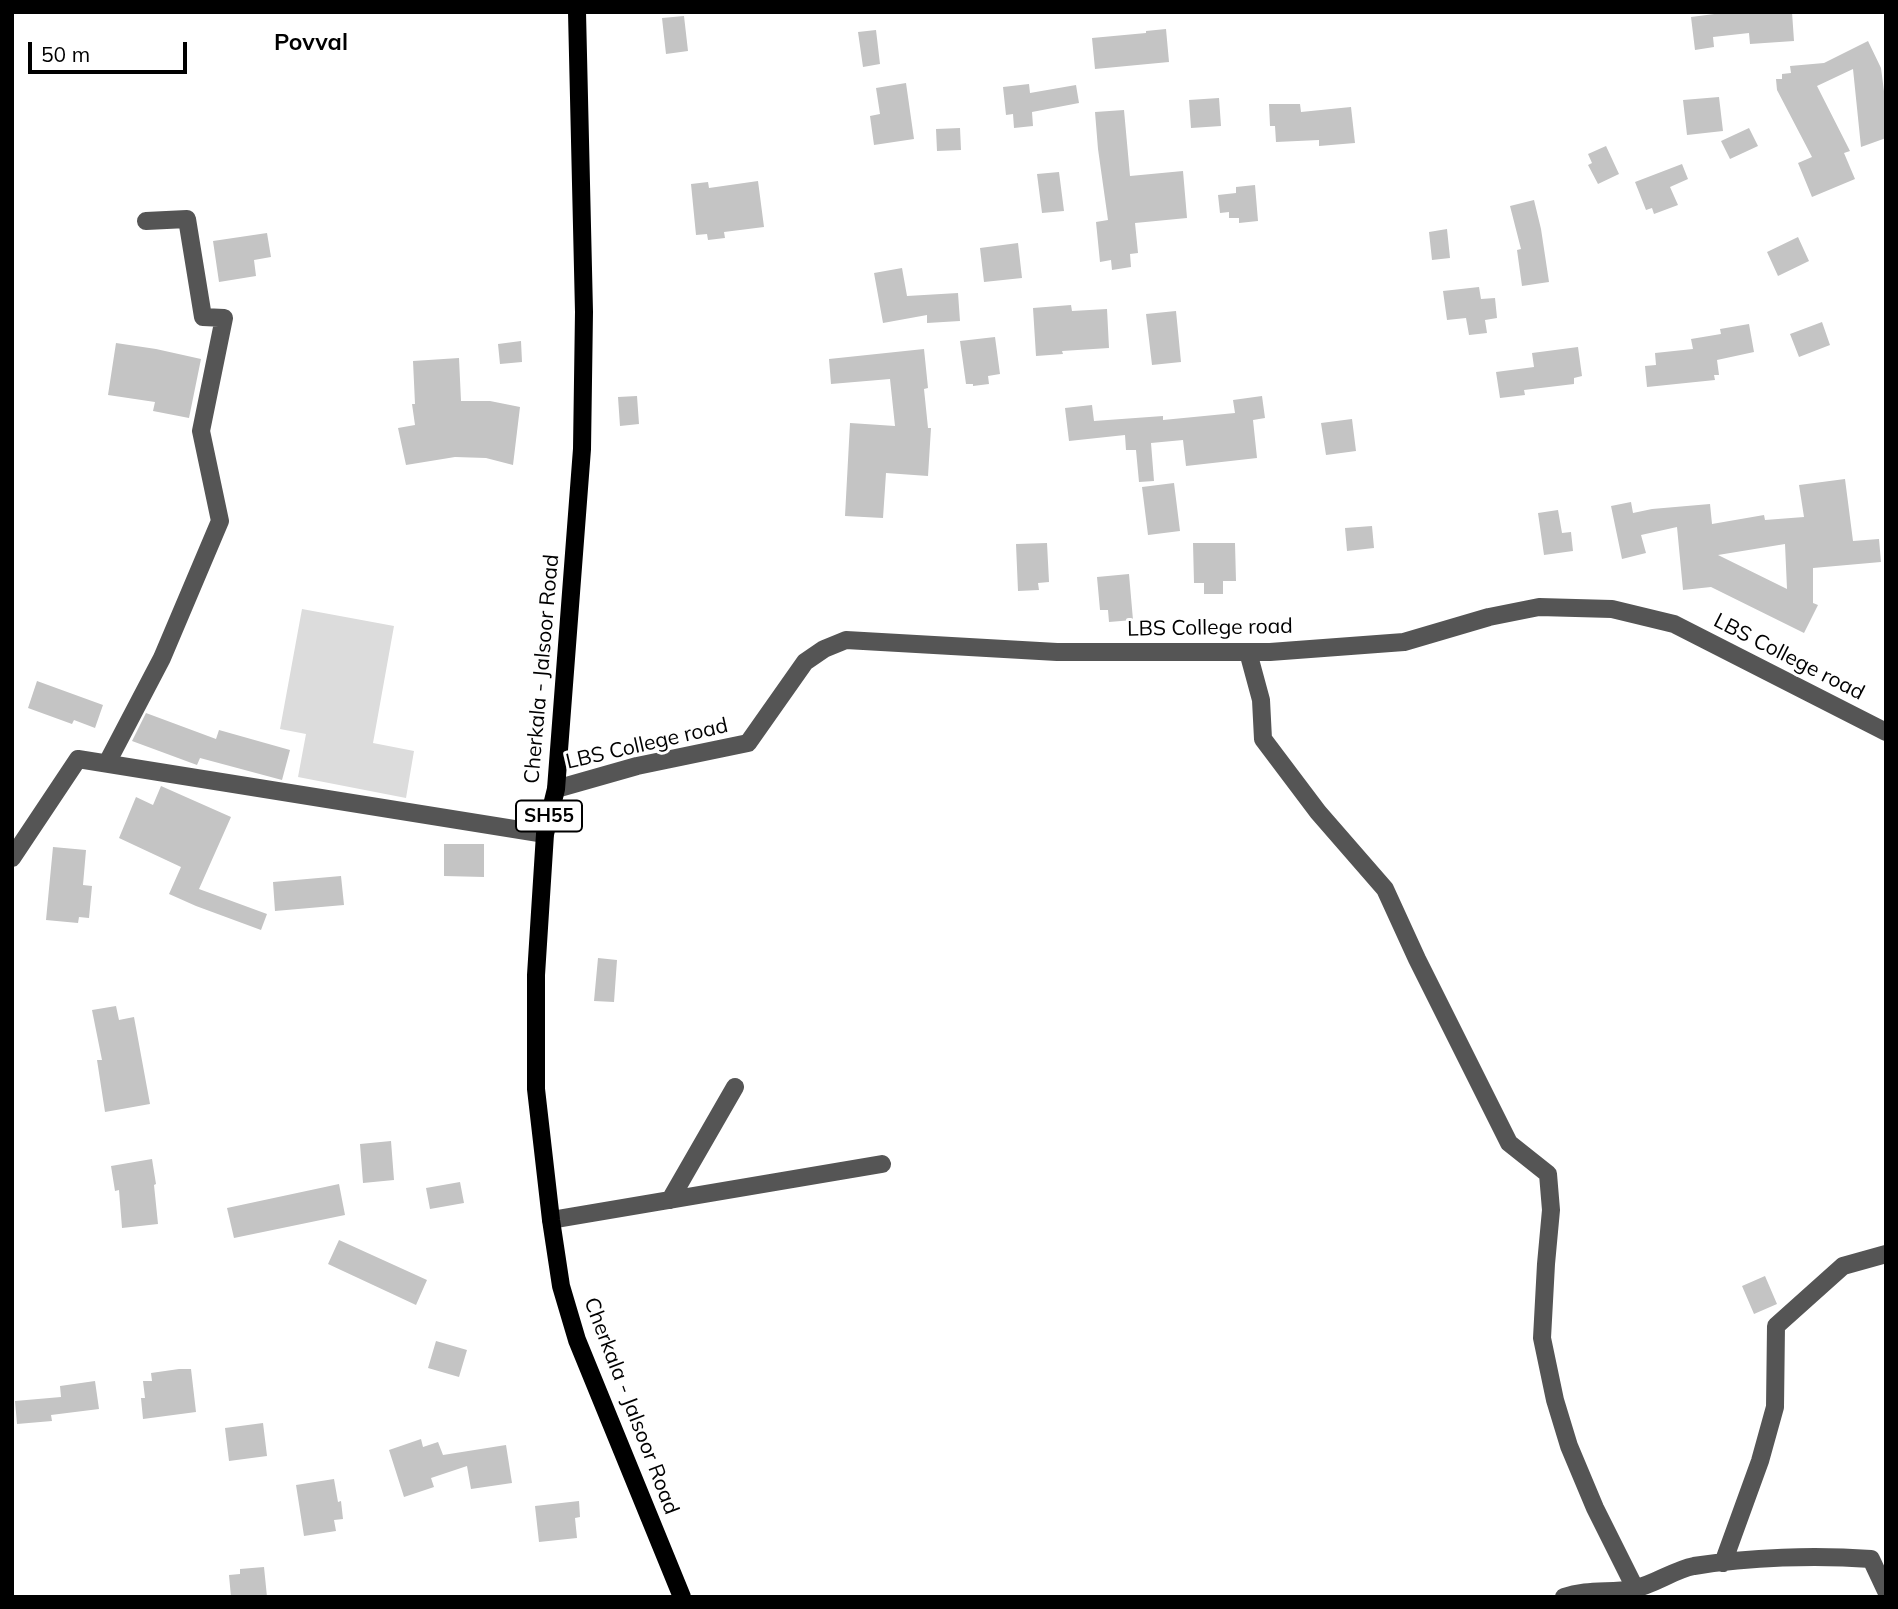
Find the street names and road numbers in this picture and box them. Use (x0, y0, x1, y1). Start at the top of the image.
street label: Cherkala - Jalsoor Road (519, 553, 565, 785)
street label: LBS College road (1710, 608, 1868, 706)
street label: LBS College road (1127, 614, 1293, 642)
street label: LBS College road (563, 713, 731, 775)
road number: SH55 (516, 800, 582, 832)
street label: Cherkala - Jalsoor Road (578, 1294, 684, 1518)

